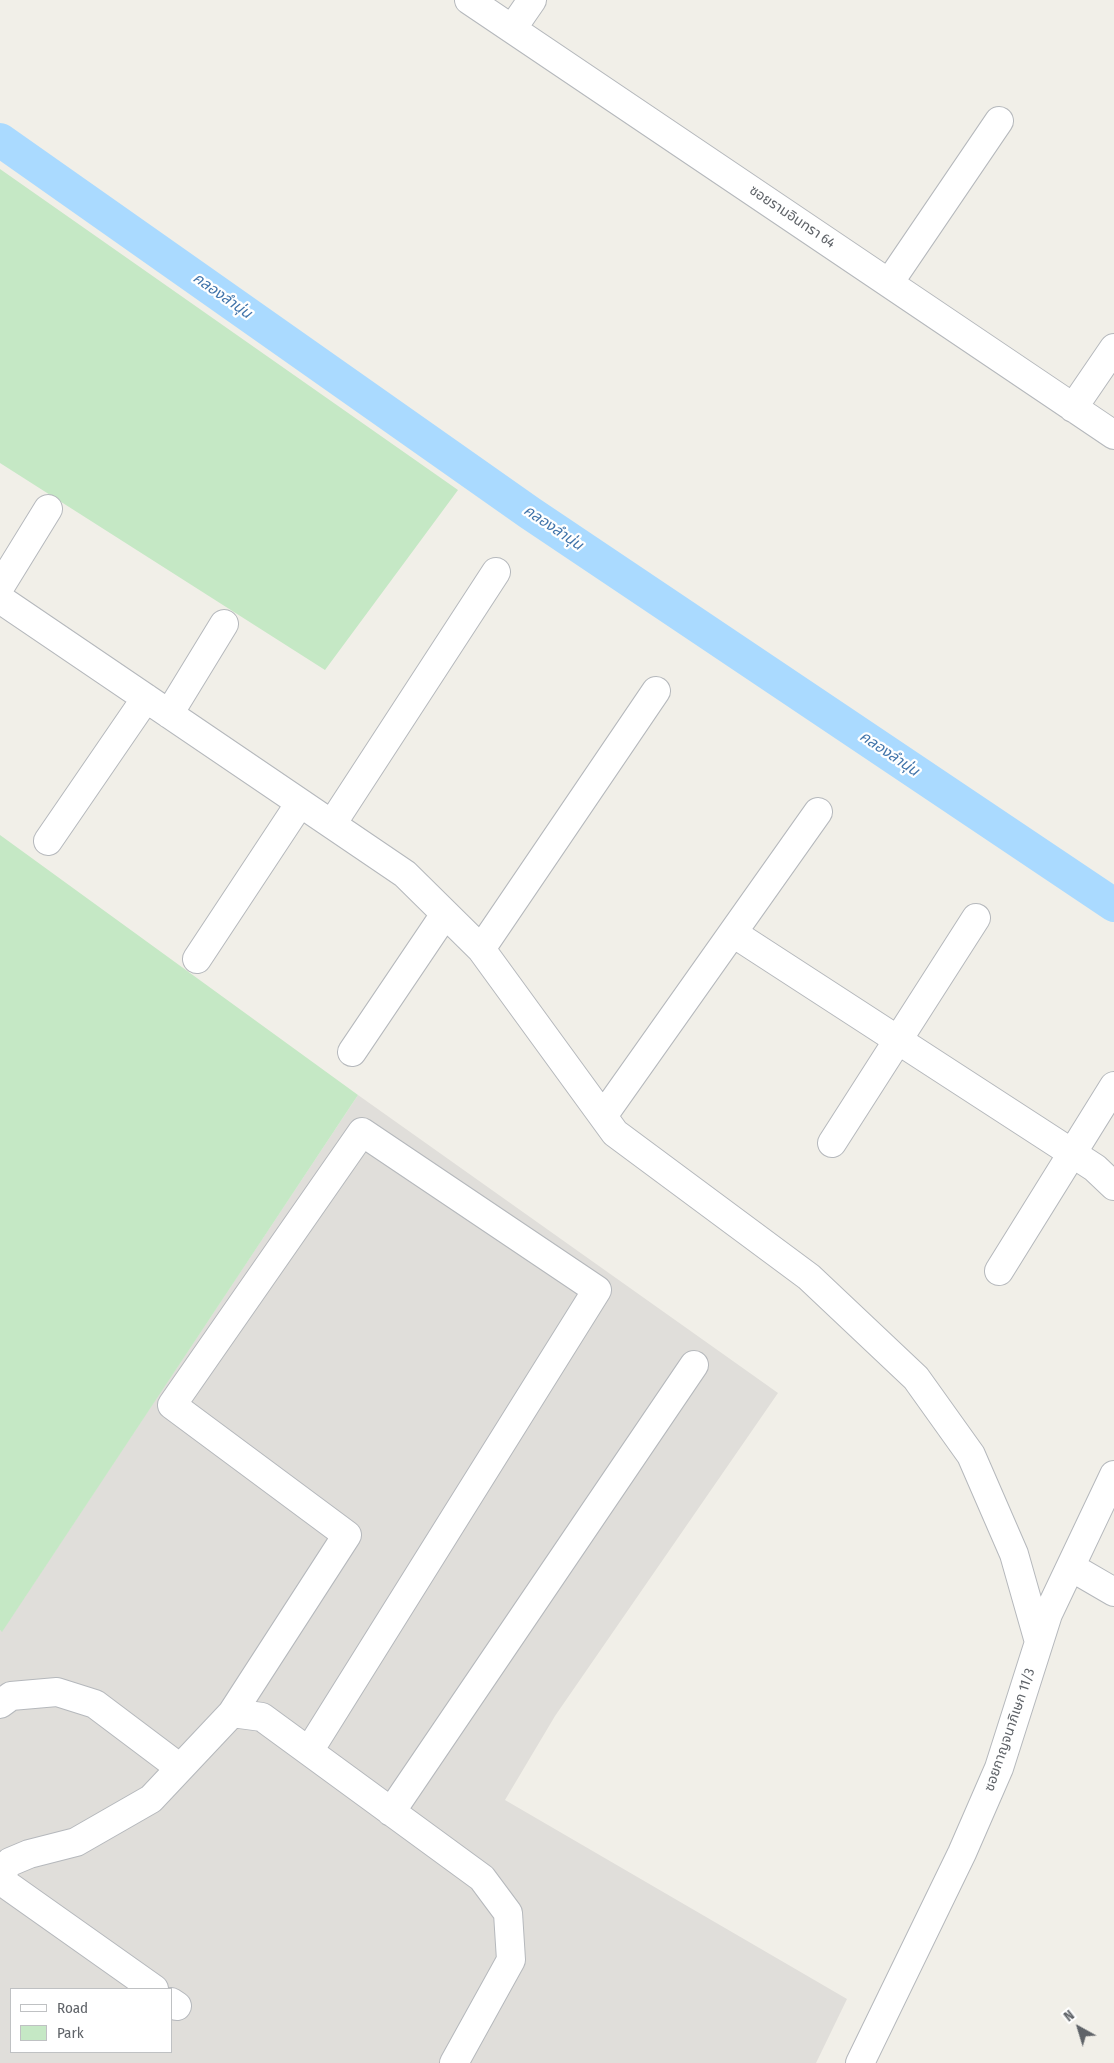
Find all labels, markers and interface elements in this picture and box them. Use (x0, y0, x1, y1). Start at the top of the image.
street label: ซอยรามอินทรา 64 (746, 182, 838, 252)
water label: คลองลำนุ่น (189, 269, 255, 323)
water label: คลองลำนุ่น (520, 502, 586, 554)
water label: คลองลำนุ่น (856, 728, 922, 780)
street label: ซอยกาญจนาภิเษก 11/3 (981, 1666, 1039, 1794)
legend (10, 1988, 172, 2053)
text: Road (57, 1999, 88, 2017)
north arrow (1054, 2003, 1104, 2053)
text: N (1061, 2007, 1078, 2025)
text: Park (57, 2024, 84, 2042)

